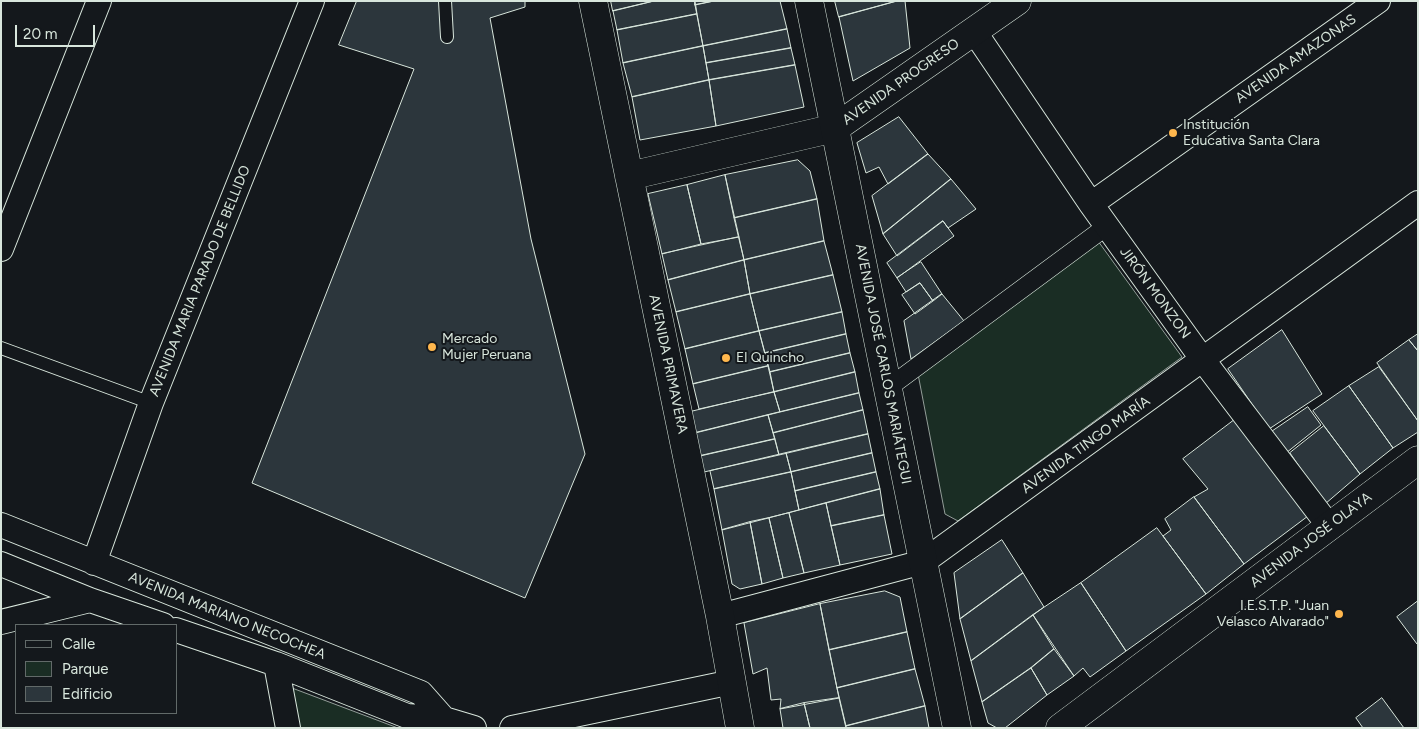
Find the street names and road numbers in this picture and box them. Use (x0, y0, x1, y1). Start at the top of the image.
street label: AVENIDA AMAZONAS (1232, 11, 1360, 107)
street label: AVENIDA PROGRESO (839, 35, 963, 129)
street label: AVENIDA MARIA PARADO DE BELLIDO (146, 163, 254, 399)
street label: AVENIDA JOSÉ CARLOS MARIÁTEGUI (851, 242, 915, 486)
street label: JIRÓN MONZON (1116, 244, 1194, 342)
street label: AVENIDA PRIMAVERA (645, 293, 691, 435)
street label: AVENIDA TINGO MARÍA (1018, 393, 1154, 497)
street label: AVENIDA JOSÉ OLAYA (1247, 489, 1375, 591)
street label: AVENIDA MARIANO NECOCHEA (126, 569, 328, 663)

